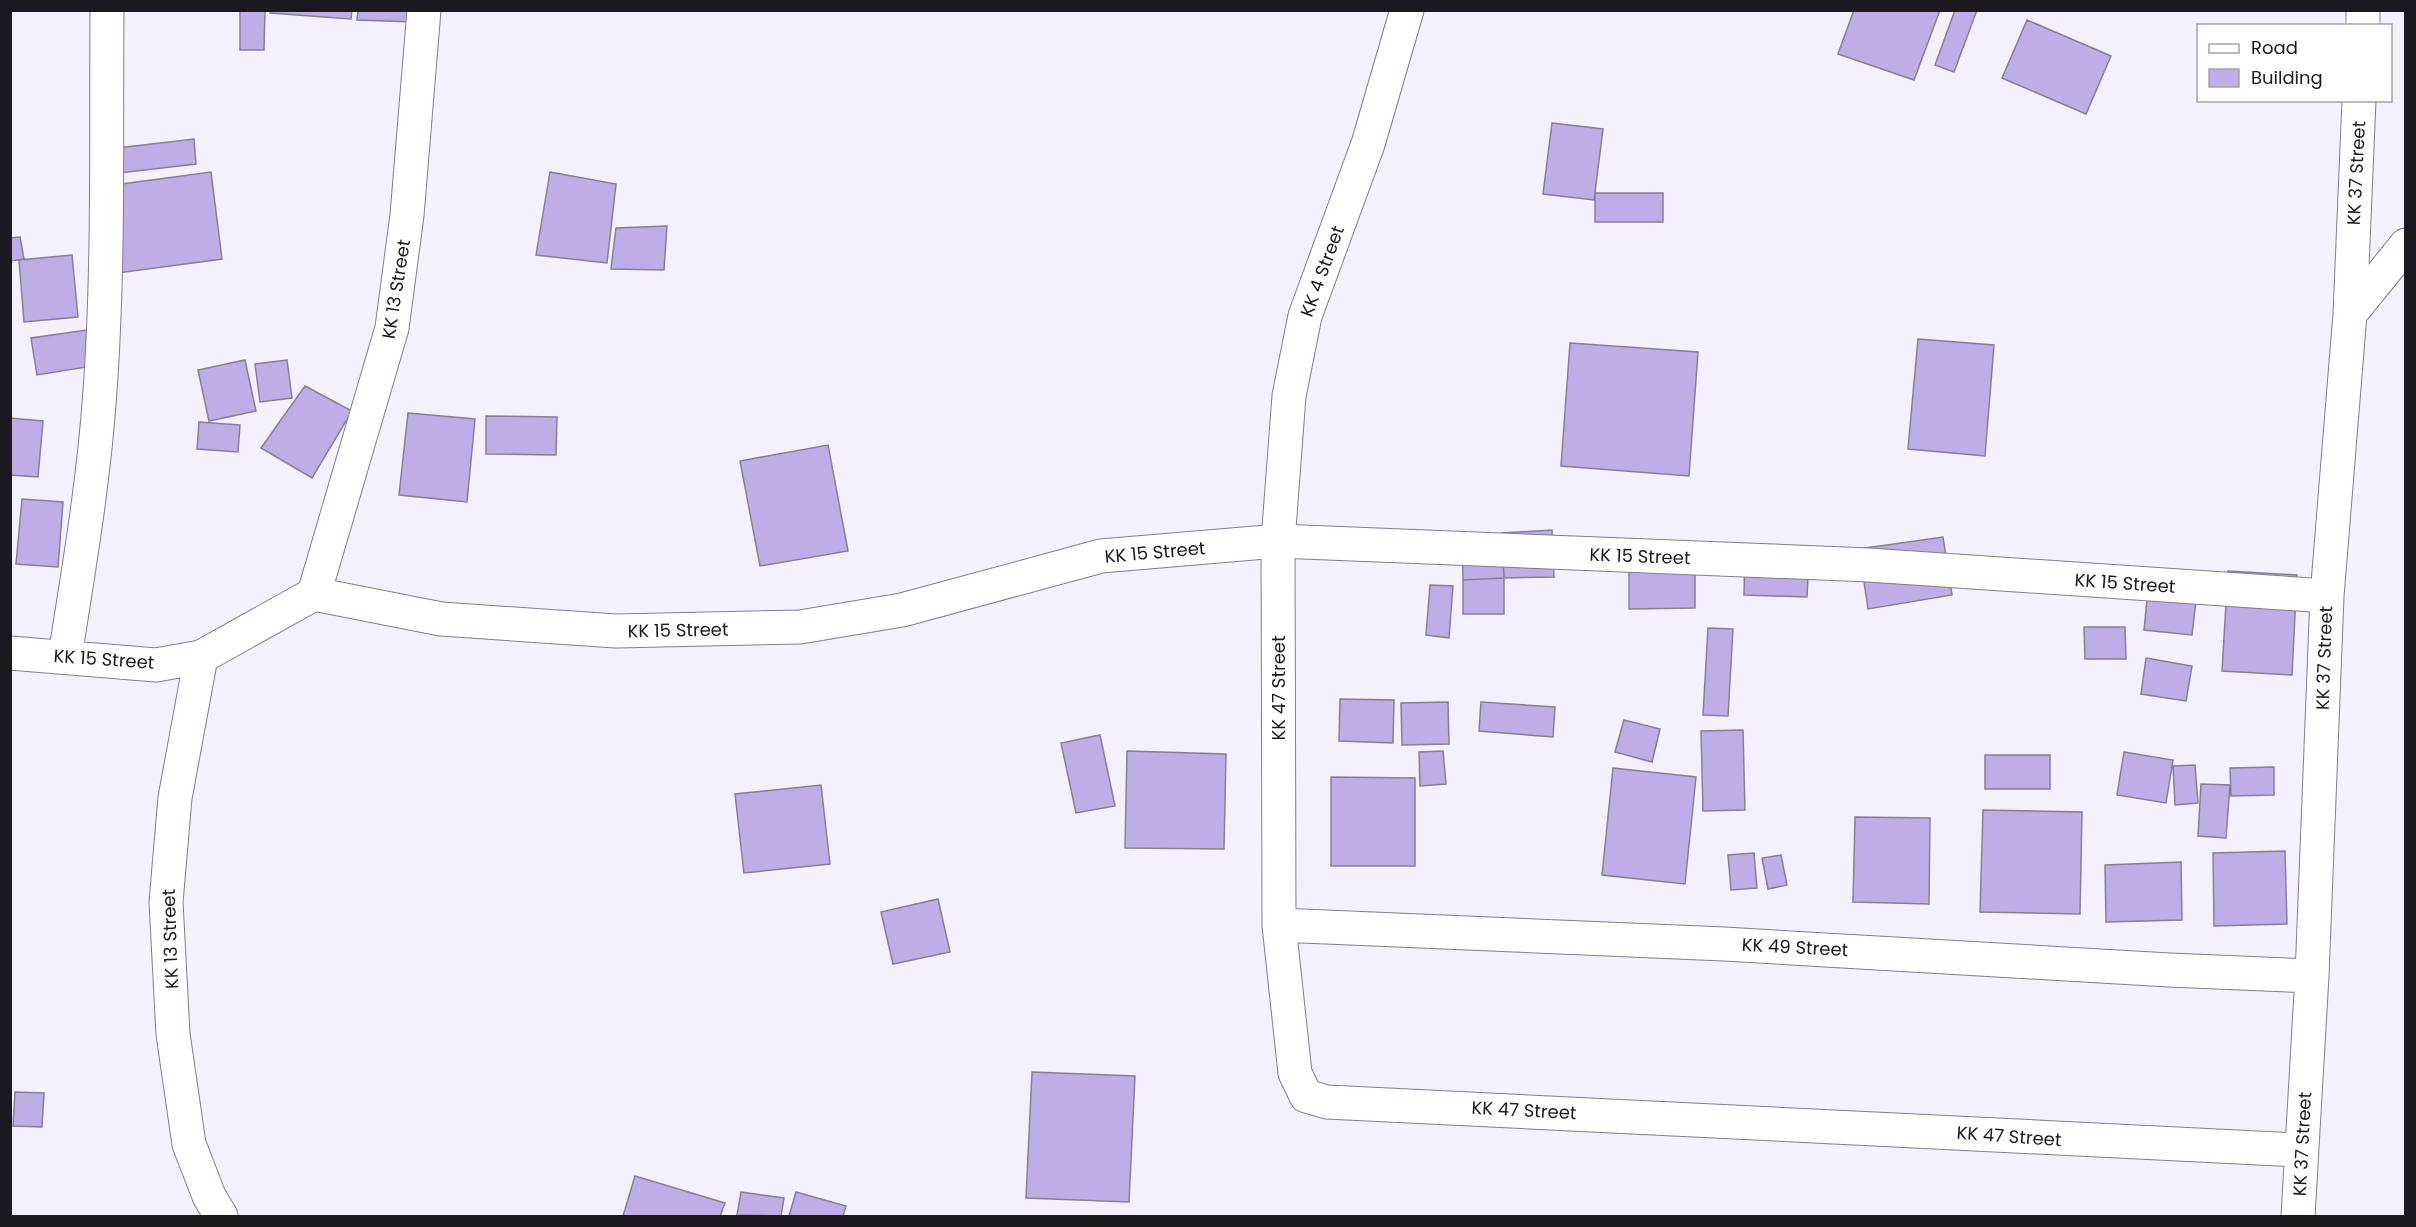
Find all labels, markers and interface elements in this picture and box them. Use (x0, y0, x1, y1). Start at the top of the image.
legend (2197, 24, 2392, 102)
text: Road (2251, 35, 2298, 60)
text: Building (2251, 65, 2323, 90)
street label: KK 37 Street (2341, 120, 2371, 226)
street label: KK 4 Street (1294, 222, 1350, 320)
street label: KK 13 Street (376, 238, 416, 340)
street label: KK 15 Street (1104, 535, 1206, 569)
street label: KK 15 Street (1589, 542, 1691, 570)
street label: KK 15 Street (2074, 567, 2176, 599)
street label: KK 37 Street (2310, 605, 2338, 711)
street label: KK 15 Street (627, 617, 729, 643)
street label: KK 47 Street (1266, 635, 1291, 741)
street label: KK 15 Street (53, 643, 155, 675)
street label: KK 13 Street (156, 888, 184, 990)
street label: KK 49 Street (1741, 932, 1849, 962)
street label: KK 37 Street (2287, 1091, 2317, 1197)
street label: KK 47 Street (1471, 1095, 1577, 1125)
street label: KK 47 Street (1956, 1120, 2062, 1152)

